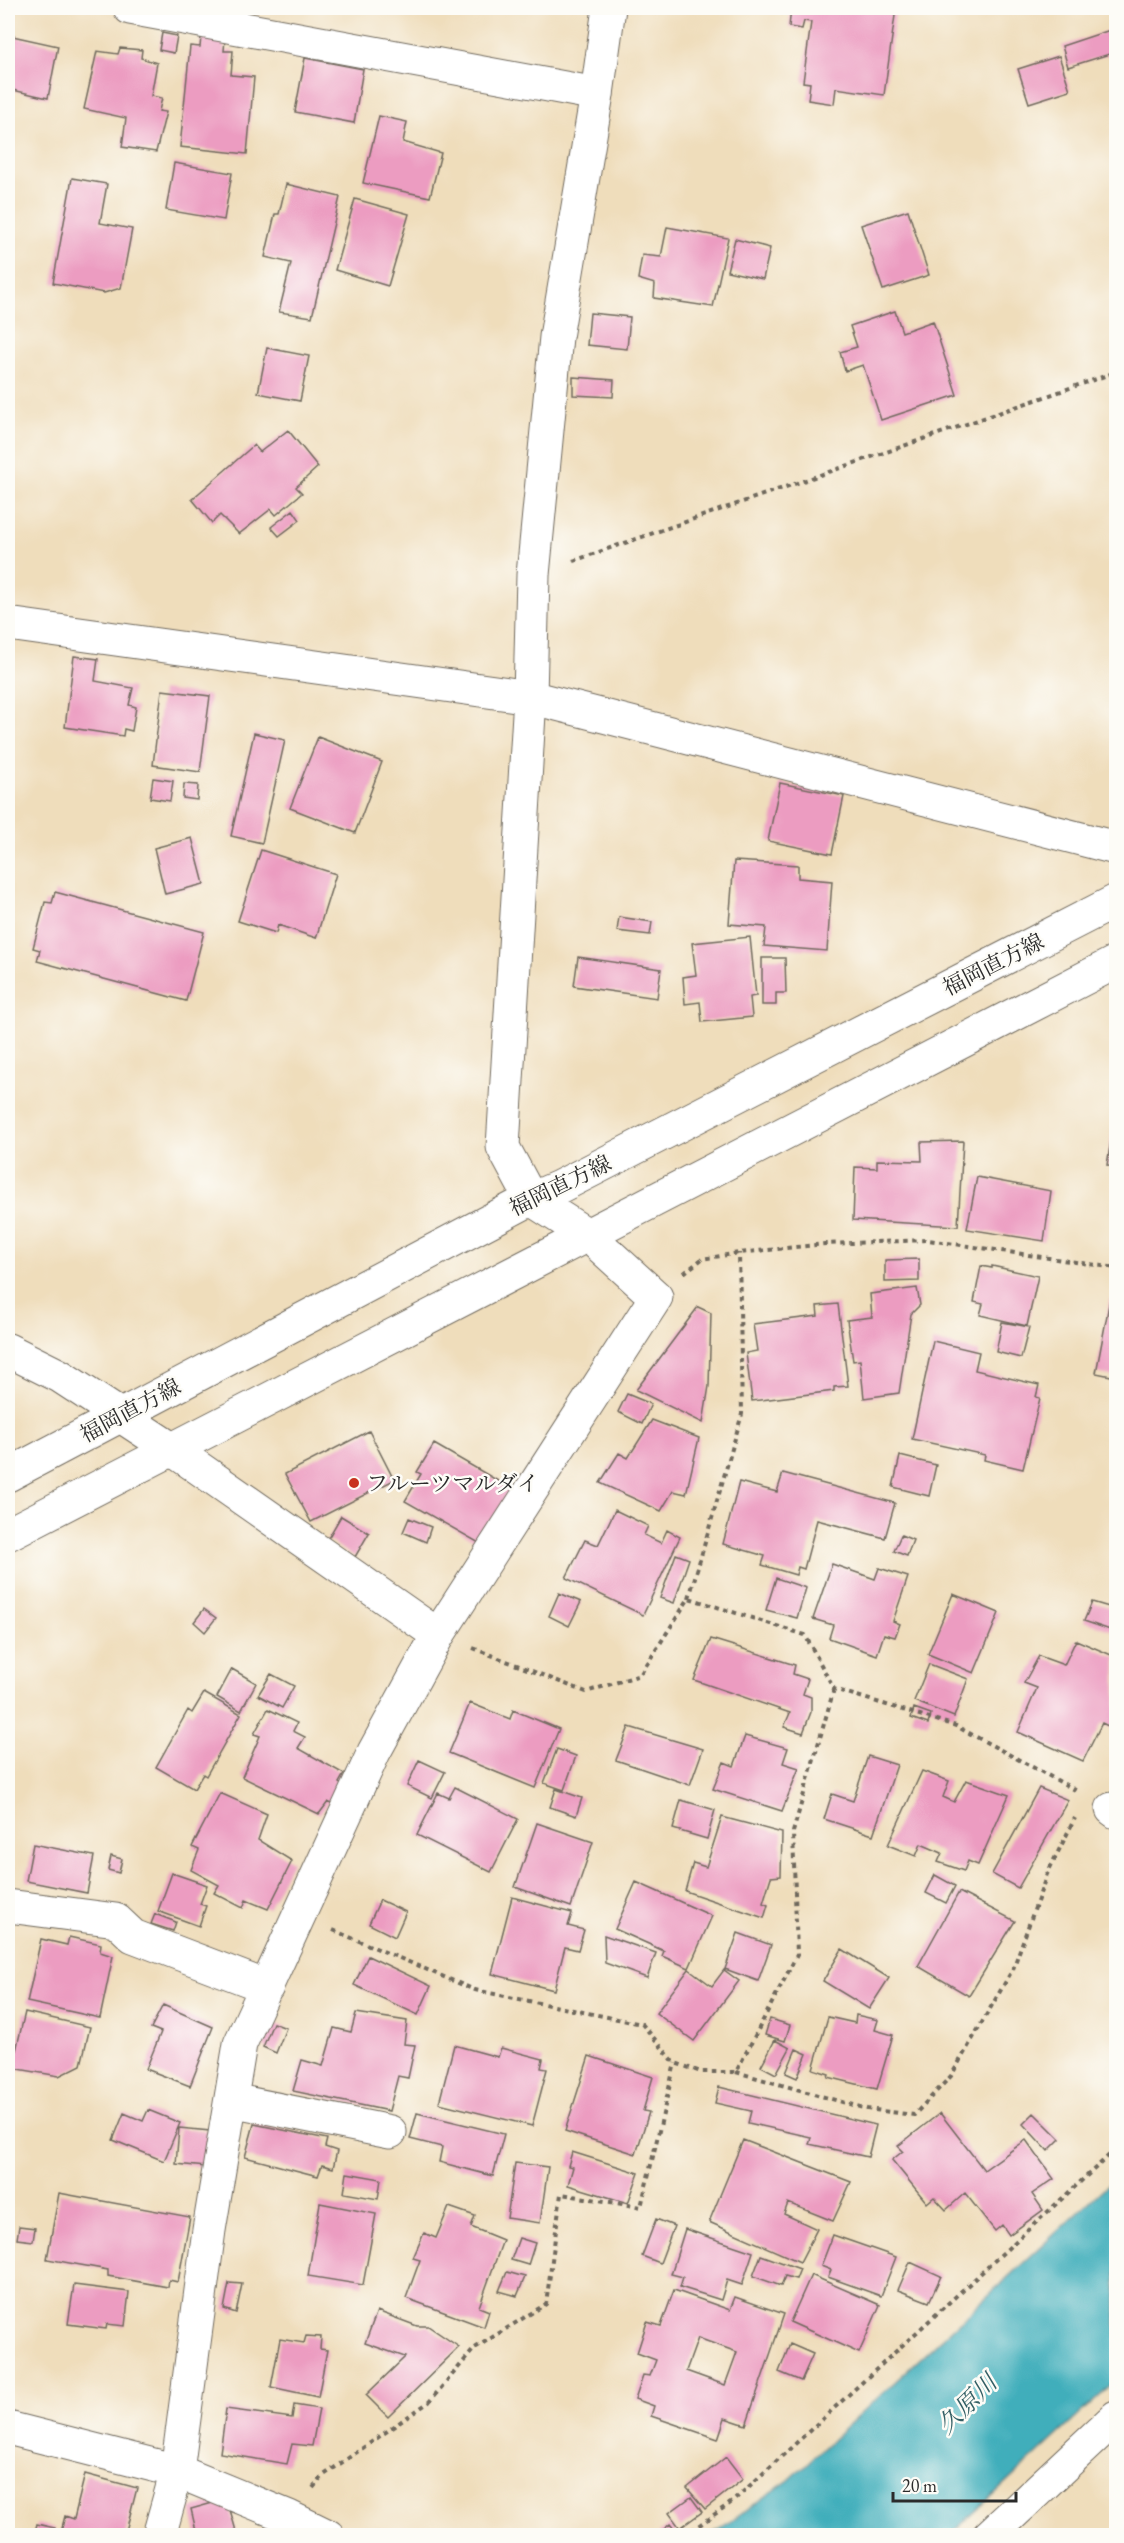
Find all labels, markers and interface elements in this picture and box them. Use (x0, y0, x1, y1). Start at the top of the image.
street label: 福岡直方線 (938, 927, 1049, 1002)
street label: 福岡直方線 (504, 1148, 616, 1223)
street label: 福岡直方線 (75, 1372, 186, 1449)
place label: フルーツマルダイ (366, 1469, 539, 1498)
marker: フルーツマルダイ (347, 1476, 361, 1490)
water label: 久原川 (930, 2365, 1005, 2440)
scale bar (893, 2465, 1016, 2503)
text: 20 m (902, 2474, 937, 2497)

